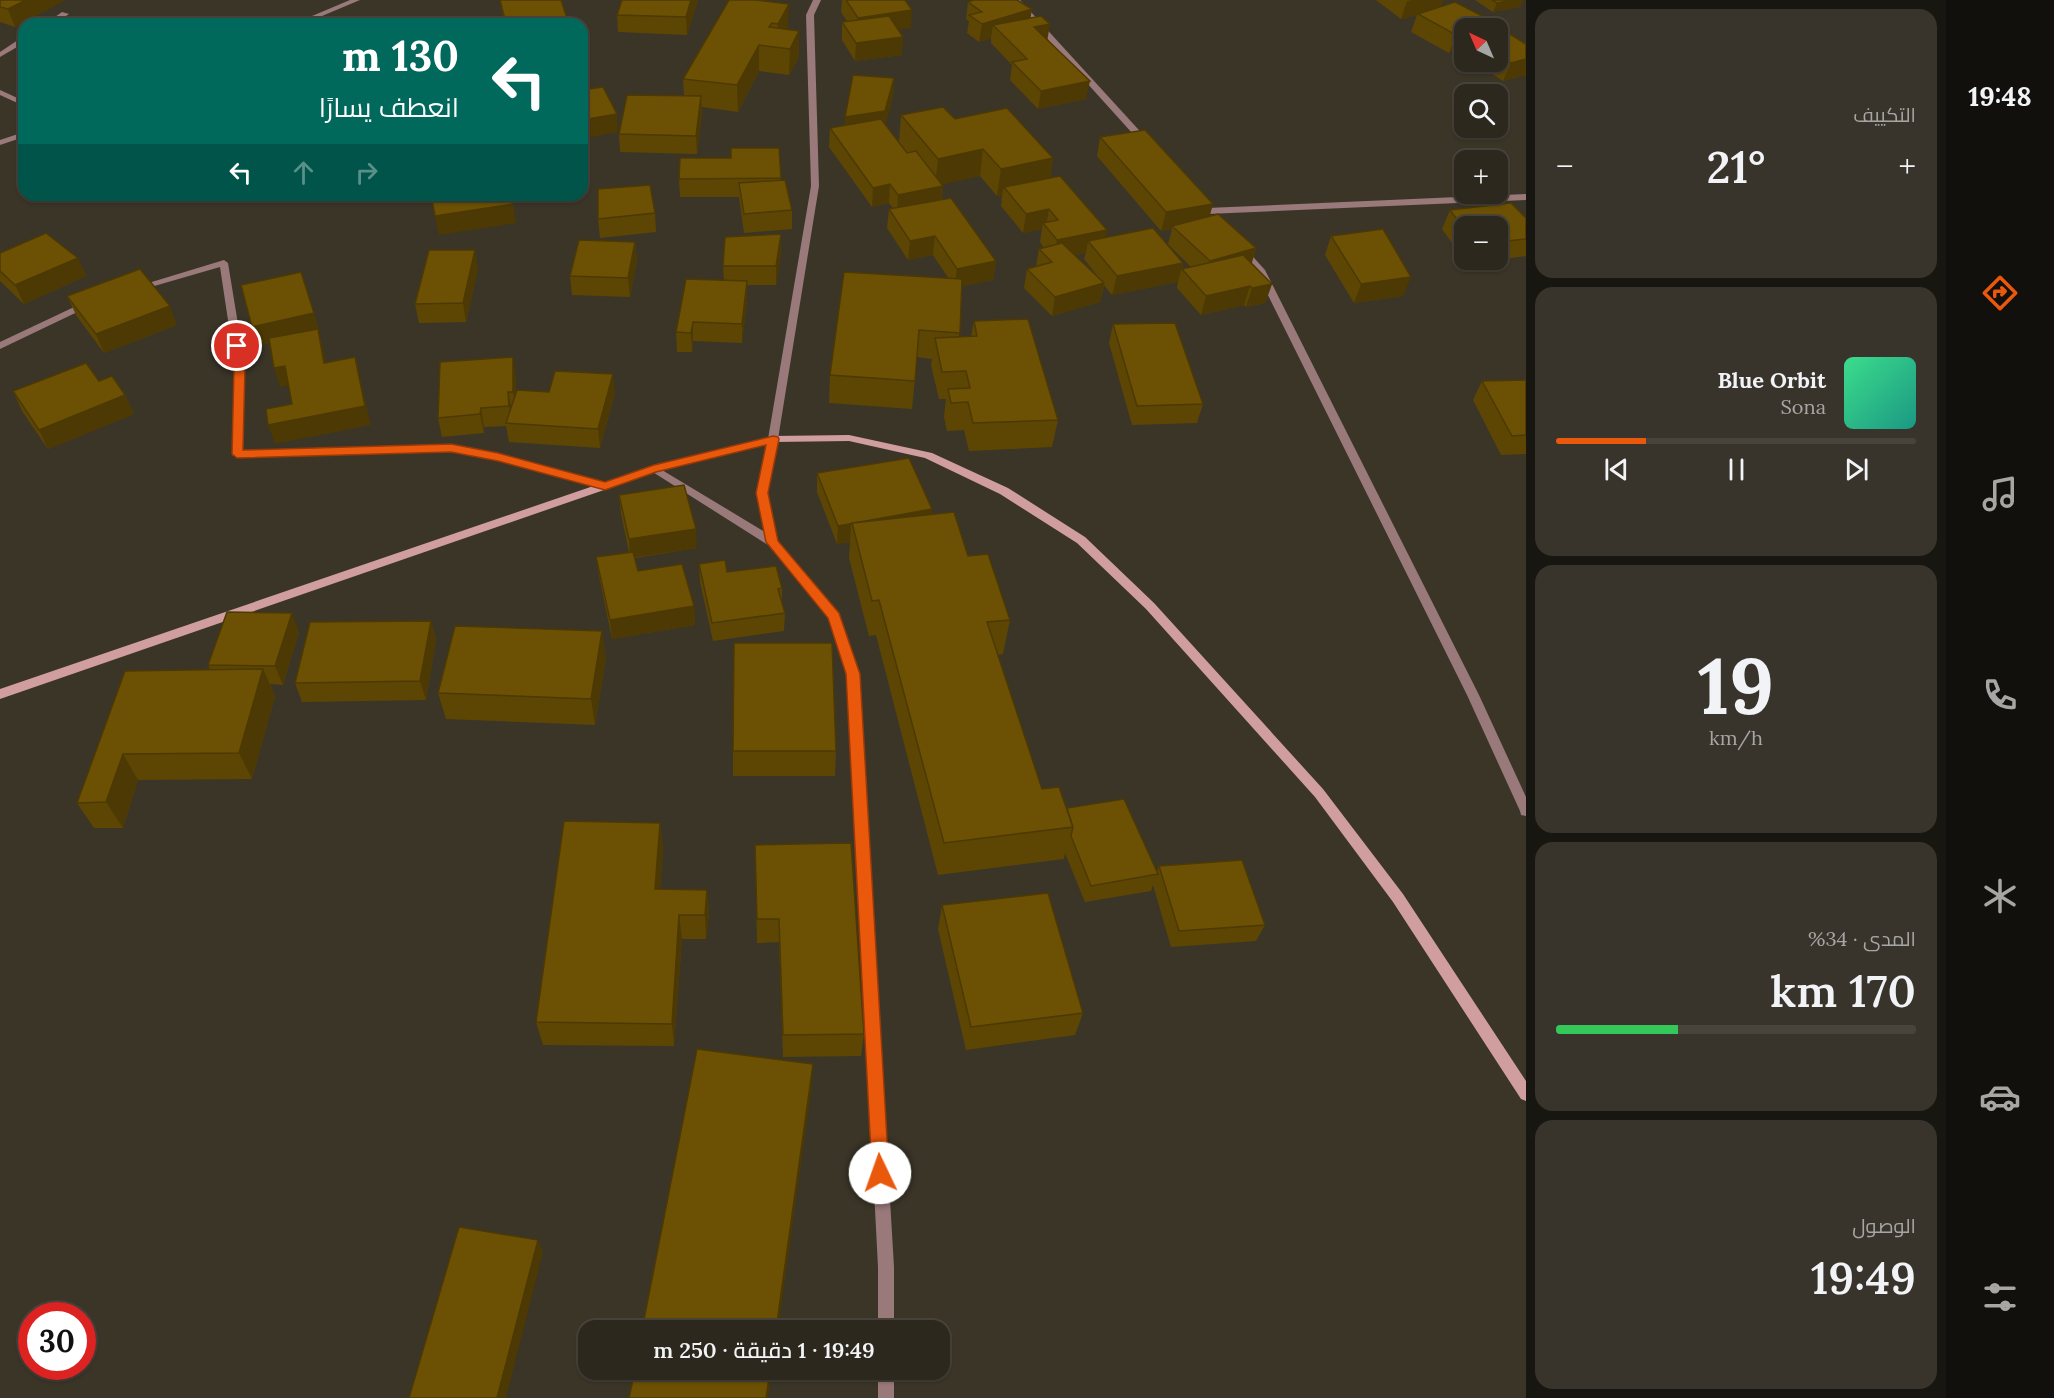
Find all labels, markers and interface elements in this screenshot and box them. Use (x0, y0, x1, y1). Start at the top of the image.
north arrow (1454, 18, 1508, 72)
map controls (1454, 18, 1508, 270)
text: 130 m (342, 29, 459, 83)
icon: left (480, 42, 558, 120)
text: 19:48 (1968, 79, 2032, 113)
button: search (1454, 84, 1508, 138)
text: انعطف يسارًا (319, 90, 459, 124)
text: التكييف (1853, 102, 1916, 127)
text: 21° (1706, 138, 1766, 195)
text: − (1556, 145, 1574, 187)
text: + (1898, 145, 1916, 187)
button: + (1454, 150, 1508, 204)
icon: left (224, 156, 257, 189)
icon: ahead (287, 156, 320, 189)
icon: right (350, 156, 383, 189)
button: − (1454, 216, 1508, 270)
icon: directions (1979, 272, 2021, 314)
pin (211, 320, 262, 371)
icon: arrive (220, 329, 253, 362)
text: Blue Orbit (1718, 366, 1826, 394)
text: Sona (1781, 394, 1826, 419)
icon: previous (1600, 453, 1633, 486)
icon: pause (1720, 453, 1753, 486)
icon: next (1840, 453, 1873, 486)
icon: music (1979, 473, 2021, 515)
text: 19 (1698, 636, 1774, 735)
icon: phone (1979, 674, 2021, 716)
text: km/h (1709, 725, 1763, 750)
icon: climate (1979, 875, 2021, 917)
text: المدى · 34% (1808, 926, 1916, 951)
text: 170 km (1770, 962, 1916, 1019)
icon: car (1979, 1076, 2021, 1118)
position arrow (848, 1141, 912, 1205)
text: الوصول (1852, 1213, 1916, 1238)
text: 19:49 (1811, 1249, 1916, 1306)
icon: filters (1979, 1276, 2021, 1318)
speed limit sign: 30 (18, 1302, 96, 1380)
text: 19:49 · 1 دقيقة · 250 m (653, 1336, 875, 1364)

